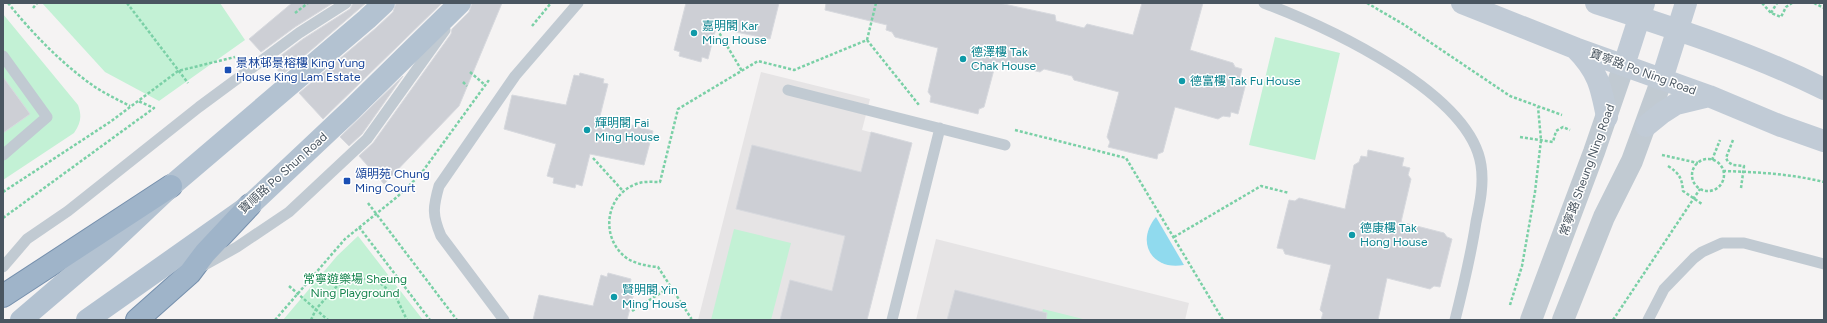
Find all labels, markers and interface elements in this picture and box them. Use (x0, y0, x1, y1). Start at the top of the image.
place label: 嘉明閣 Kar Ming House (702, 19, 767, 47)
marker: 嘉明閣 Kar Ming House (689, 28, 699, 38)
place label: 德澤樓 Tak Chak House (971, 45, 1037, 73)
street label: 寶寧路 Po Ning Road (1588, 46, 1698, 98)
marker: 德澤樓 Tak Chak House (958, 54, 968, 64)
place label: 景林邨景榕樓 King Yung House King Lam Estate (236, 56, 365, 84)
marker: 景林邨景榕樓 King Yung House King Lam Estate (223, 65, 233, 75)
place label: 德富樓 Tak Fu House (1190, 74, 1301, 88)
marker: 德富樓 Tak Fu House (1177, 76, 1187, 86)
street label: 常寧路 Sheung Ning Road (1557, 102, 1617, 238)
place label: 輝明閣 Fai Ming House (595, 116, 660, 144)
marker: 輝明閣 Fai Ming House (582, 125, 592, 135)
street label: 寶順路 Po Shun Road (236, 130, 330, 216)
place label: 頌明苑 Chung Ming Court (355, 167, 430, 195)
marker: 頌明苑 Chung Ming Court (342, 176, 352, 186)
place label: 德康樓 Tak Hong House (1360, 221, 1428, 249)
marker: 德康樓 Tak Hong House (1347, 230, 1357, 240)
park label: 常寧遊樂場 Sheung Ning Playground (303, 272, 407, 300)
place label: 賢明閣 Yin Ming House (622, 283, 687, 311)
marker: 賢明閣 Yin Ming House (609, 292, 619, 302)

